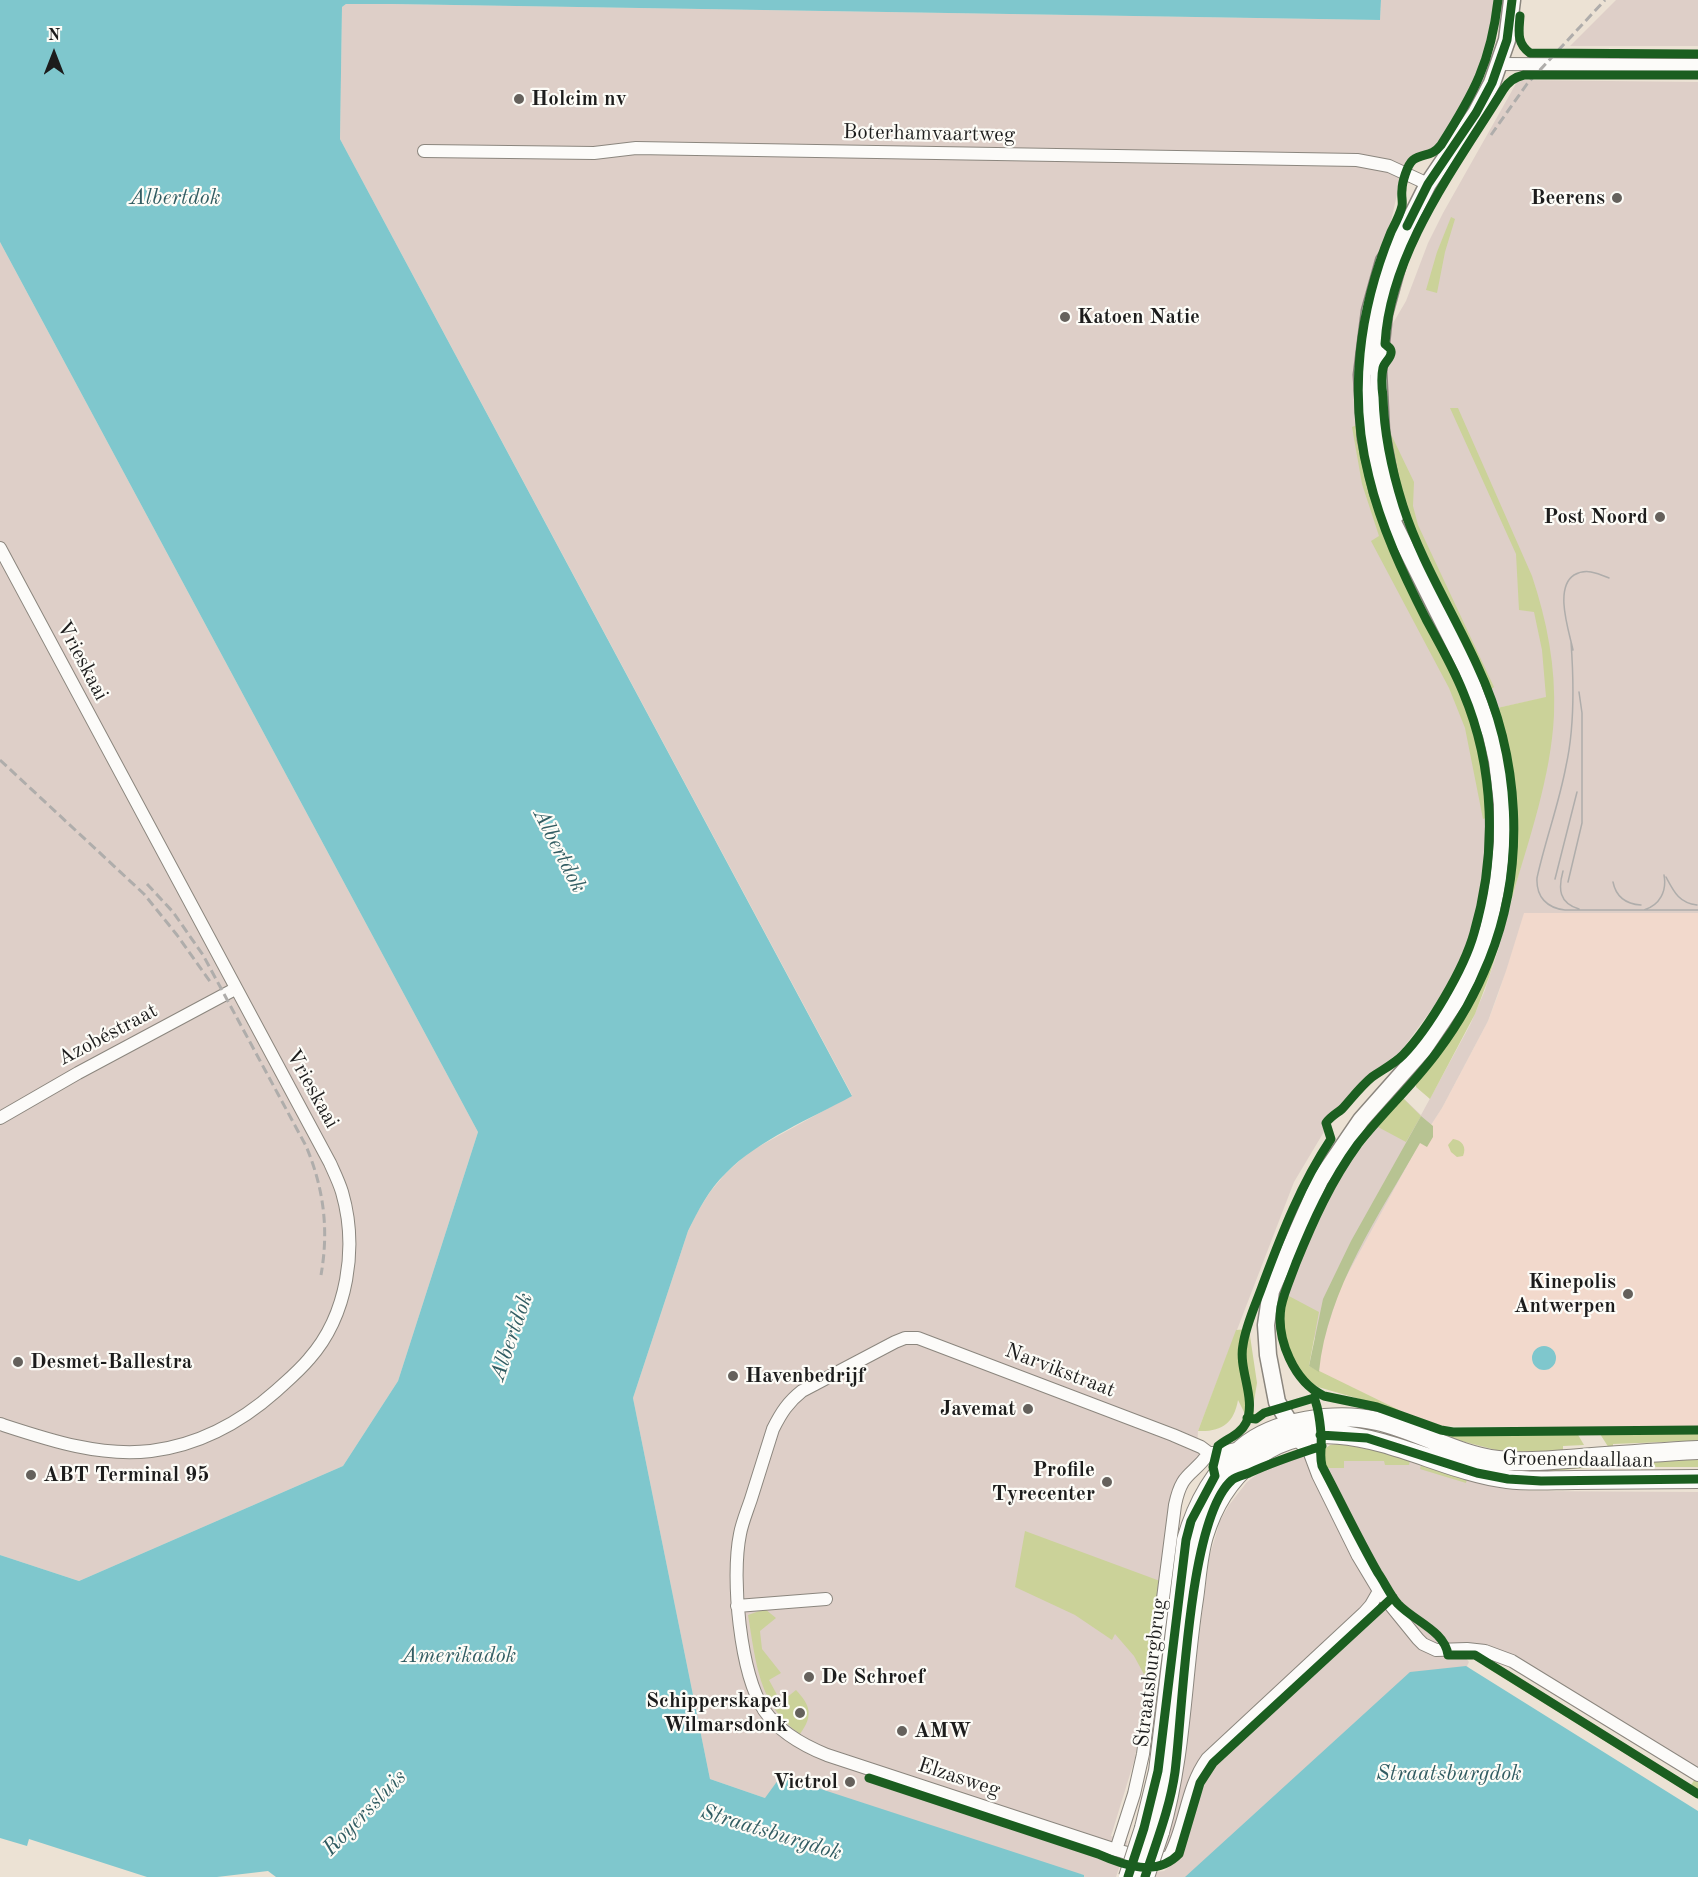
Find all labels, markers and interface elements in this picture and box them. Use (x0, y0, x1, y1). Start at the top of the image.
north arrow (24, 24, 84, 84)
text: N (48, 28, 60, 44)
place label: Holcim nv (531, 86, 627, 112)
marker: Holcim nv (512, 92, 526, 106)
street label: Boterhamvaartweg (843, 120, 1015, 148)
water label: Albertdok (129, 185, 221, 211)
place label: Beerens (1531, 185, 1605, 211)
marker: Beerens (1610, 191, 1624, 205)
place label: Katoen Natie (1077, 304, 1200, 330)
marker: Katoen Natie (1058, 310, 1072, 324)
place label: Post Noord (1544, 504, 1648, 530)
marker: Post Noord (1653, 510, 1667, 524)
street label: Vrieskaai (51, 617, 113, 705)
water label: Albertdok (527, 804, 591, 898)
street label: Azobéstraat (54, 998, 162, 1072)
street label: Vrieskaai (280, 1045, 344, 1133)
place label: Kinepolis Antwerpen (1514, 1269, 1616, 1319)
marker: Kinepolis Antwerpen (1621, 1287, 1635, 1301)
water label: Albertdok (485, 1290, 539, 1384)
street label: Narvikstraat (1001, 1338, 1119, 1404)
place label: Desmet-Ballestra (30, 1349, 192, 1375)
marker: Desmet-Ballestra (11, 1355, 25, 1369)
place label: Havenbedrijf (745, 1363, 865, 1389)
marker: Havenbedrijf (726, 1369, 740, 1383)
place label: Javemat (940, 1396, 1016, 1422)
marker: Javemat (1021, 1402, 1035, 1416)
street label: Groenendaallaan (1502, 1446, 1654, 1474)
place label: Profile Tyrecenter (992, 1457, 1095, 1507)
place label: ABT Terminal 95 (43, 1462, 209, 1488)
marker: ABT Terminal 95 (24, 1468, 38, 1482)
marker: Profile Tyrecenter (1100, 1475, 1114, 1489)
street label: Straatsburgbrug (1129, 1597, 1173, 1749)
water label: Amerikadok (402, 1643, 516, 1669)
place label: De Schroef (821, 1664, 925, 1690)
marker: De Schroef (802, 1670, 816, 1684)
place label: Schipperskapel Wilmarsdonk (646, 1688, 788, 1738)
marker: Schipperskapel Wilmarsdonk (793, 1706, 807, 1720)
place label: AMW (914, 1718, 971, 1744)
marker: AMW (895, 1724, 909, 1738)
street label: Elzasweg (915, 1753, 1003, 1803)
water label: Straatsburgdok (1376, 1761, 1522, 1787)
water label: Royerssluis (317, 1764, 413, 1862)
place label: Victrol (773, 1769, 838, 1795)
marker: Victrol (843, 1775, 857, 1789)
water label: Straatsburgdok (697, 1799, 845, 1867)

